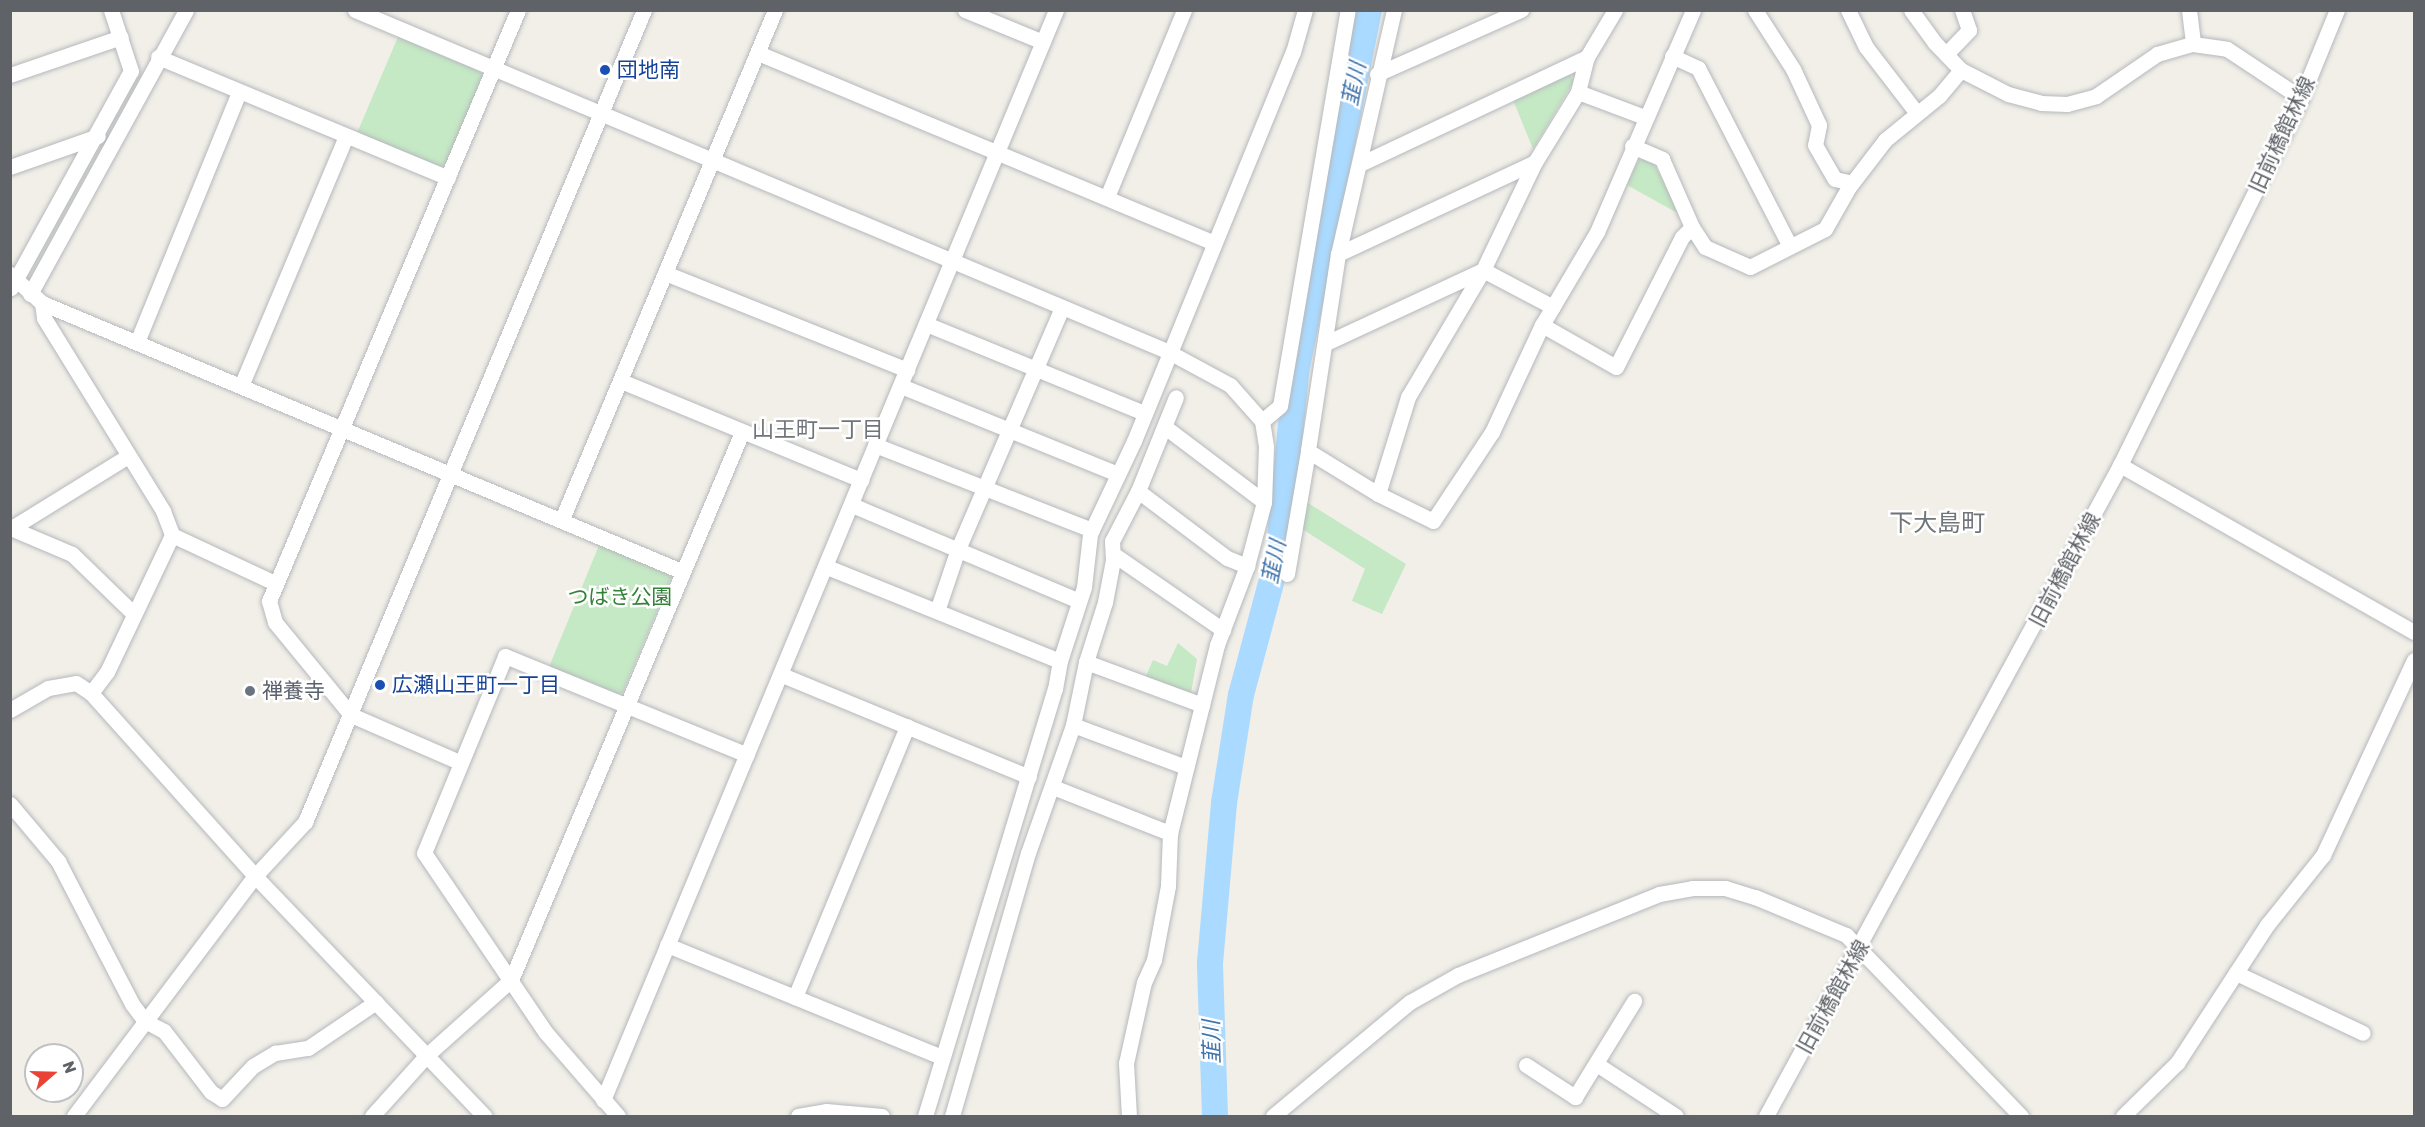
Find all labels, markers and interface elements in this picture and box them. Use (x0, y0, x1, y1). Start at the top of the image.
place label: 団地南 (617, 57, 680, 83)
water label: 韮川 (1337, 60, 1371, 108)
marker: 団地南 (598, 63, 612, 77)
street label: 旧前橋館林線 (2244, 73, 2320, 197)
district label: 山王町一丁目 (752, 417, 884, 443)
street label: 旧前橋館林線 (2024, 508, 2106, 632)
district label: 下大島町 (1889, 510, 1985, 538)
water label: 韮川 (1257, 538, 1291, 586)
park label: つばき公園 (568, 584, 672, 610)
place label: 広瀬山王町一丁目 (392, 672, 560, 698)
place label: 禅養寺 (262, 678, 325, 704)
marker: 広瀬山王町一丁目 (373, 678, 387, 692)
marker: 禅養寺 (243, 684, 257, 698)
street label: 旧前橋館林線 (1791, 936, 1875, 1058)
water label: 韮川 (1198, 1020, 1226, 1064)
north arrow (24, 1043, 84, 1103)
text: N (59, 1059, 80, 1076)

